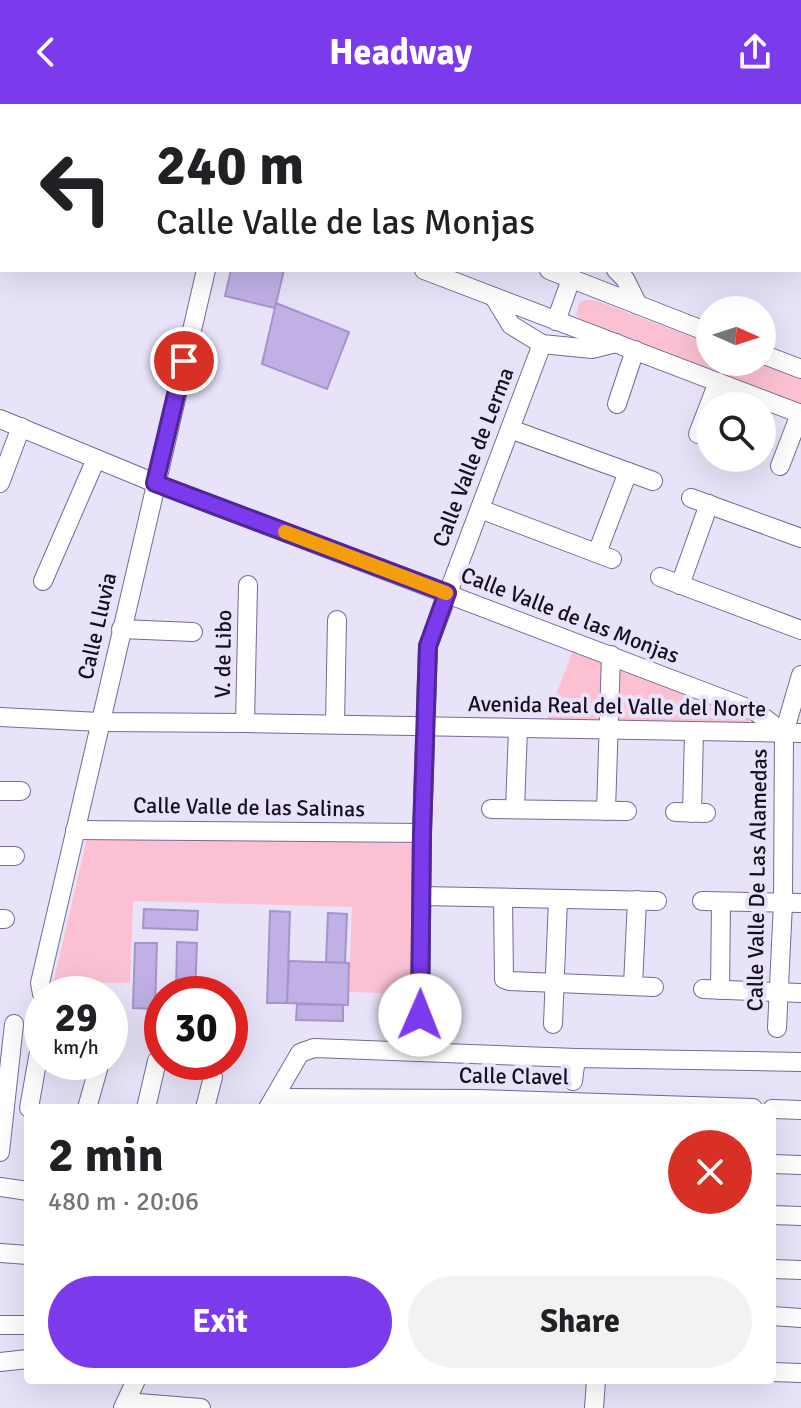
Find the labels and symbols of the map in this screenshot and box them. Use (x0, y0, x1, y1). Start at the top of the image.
north arrow (696, 296, 776, 376)
pin (150, 327, 218, 395)
street label: Calle Valle de Lerma (426, 363, 520, 551)
street label: Calle Valle de las Monjas (457, 561, 683, 669)
street label: Calle Lluvia (72, 570, 122, 682)
street label: V. de Libo (209, 609, 237, 699)
street label: Avenida Real del Valle del Norte (468, 690, 766, 722)
street label: Calle Valle De Las Alamedas (741, 748, 773, 1012)
street label: Calle Valle de las Salinas (133, 791, 365, 823)
position arrow (378, 973, 462, 1057)
speed limit sign: 30 (144, 976, 248, 1080)
street label: Calle Clavel (459, 1062, 569, 1090)

